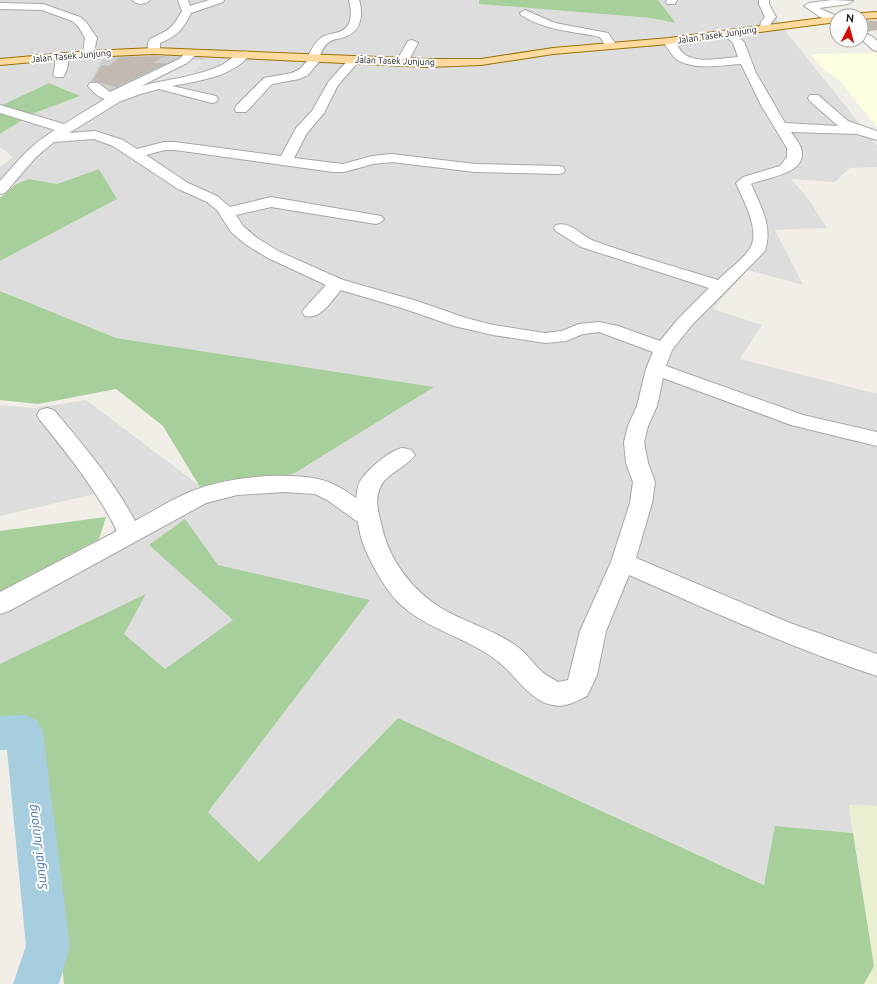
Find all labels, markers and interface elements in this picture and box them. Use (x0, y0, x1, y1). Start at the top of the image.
north arrow (829, 8, 869, 48)
text: N (845, 12, 855, 24)
street label: Jalan Tasek Junjung (677, 24, 757, 46)
street label: Jalan Tasek Junjung (31, 48, 111, 64)
street label: Jalan Tasek Junjung (355, 55, 435, 67)
water label: Sungai Junjong (25, 803, 49, 892)

